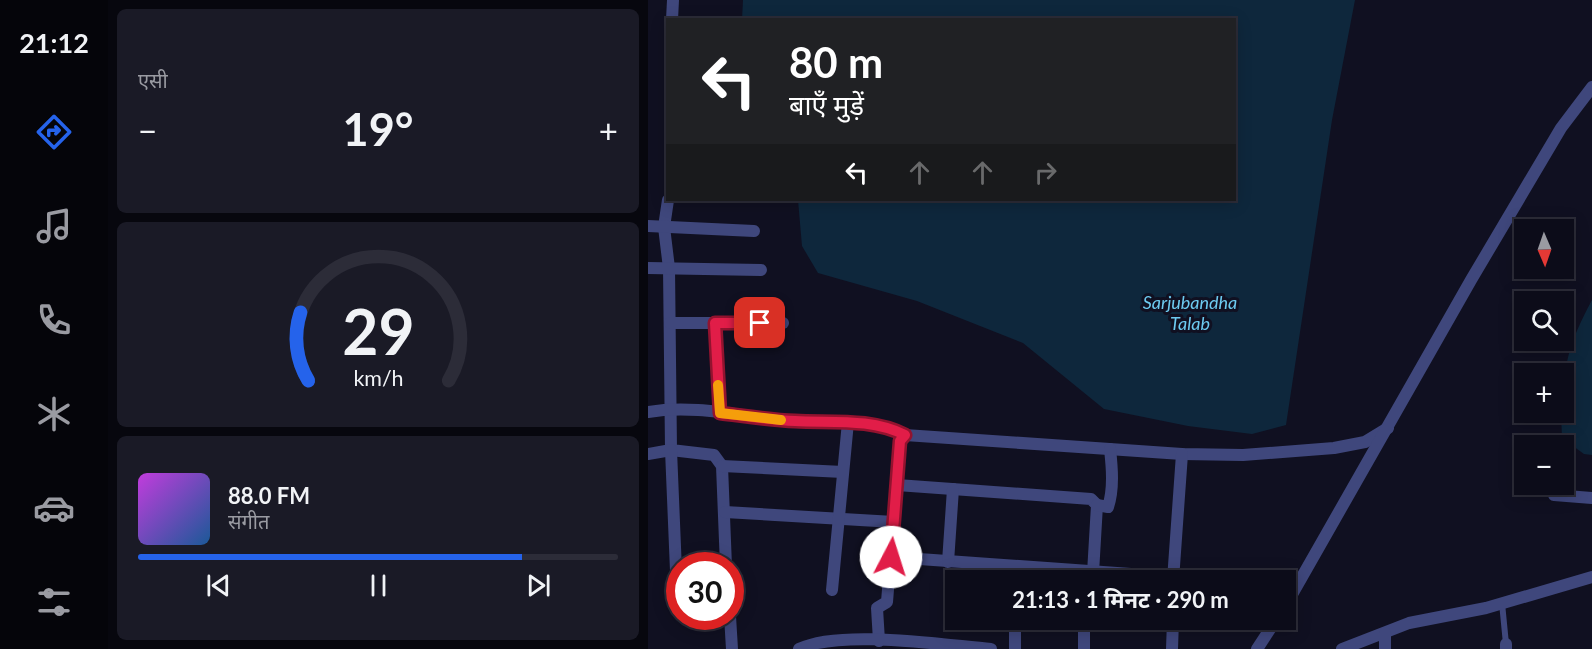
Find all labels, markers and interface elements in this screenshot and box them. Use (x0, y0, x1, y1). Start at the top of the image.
text: 21:12 (19, 26, 89, 59)
text: 80 m (789, 37, 883, 87)
icon: left (690, 42, 768, 120)
text: एसी (138, 68, 168, 92)
text: बाएँ मुड़ें (789, 88, 864, 121)
text: 19° (343, 102, 413, 156)
text: − (138, 110, 157, 150)
text: + (599, 110, 618, 150)
icon: directions (33, 111, 75, 153)
icon: left (840, 156, 873, 189)
icon: ahead (903, 156, 936, 189)
icon: ahead (966, 156, 999, 189)
icon: right (1029, 156, 1062, 189)
icon: music (33, 205, 75, 247)
north arrow (1514, 219, 1574, 279)
map controls (1514, 219, 1574, 495)
water label: Sarjubandha Talab (1143, 291, 1237, 334)
button: search (1514, 291, 1574, 351)
text: 29 (342, 294, 414, 369)
pin (734, 297, 785, 348)
icon: phone (33, 299, 75, 341)
icon: arrive (743, 306, 776, 339)
button: + (1514, 363, 1574, 423)
text: km/h (353, 366, 403, 392)
icon: climate (33, 393, 75, 435)
button: − (1514, 435, 1574, 495)
text: 88.0 FM (228, 482, 310, 509)
icon: car (33, 487, 75, 529)
text: संगीत (228, 509, 269, 533)
position arrow (859, 525, 923, 589)
speed limit sign: 30 (666, 552, 744, 630)
icon: previous (202, 569, 235, 602)
icon: pause (362, 569, 395, 602)
icon: next (522, 569, 555, 602)
icon: filters (33, 581, 75, 623)
text: 21:13 · 1 मिनट · 290 m (1012, 586, 1229, 613)

